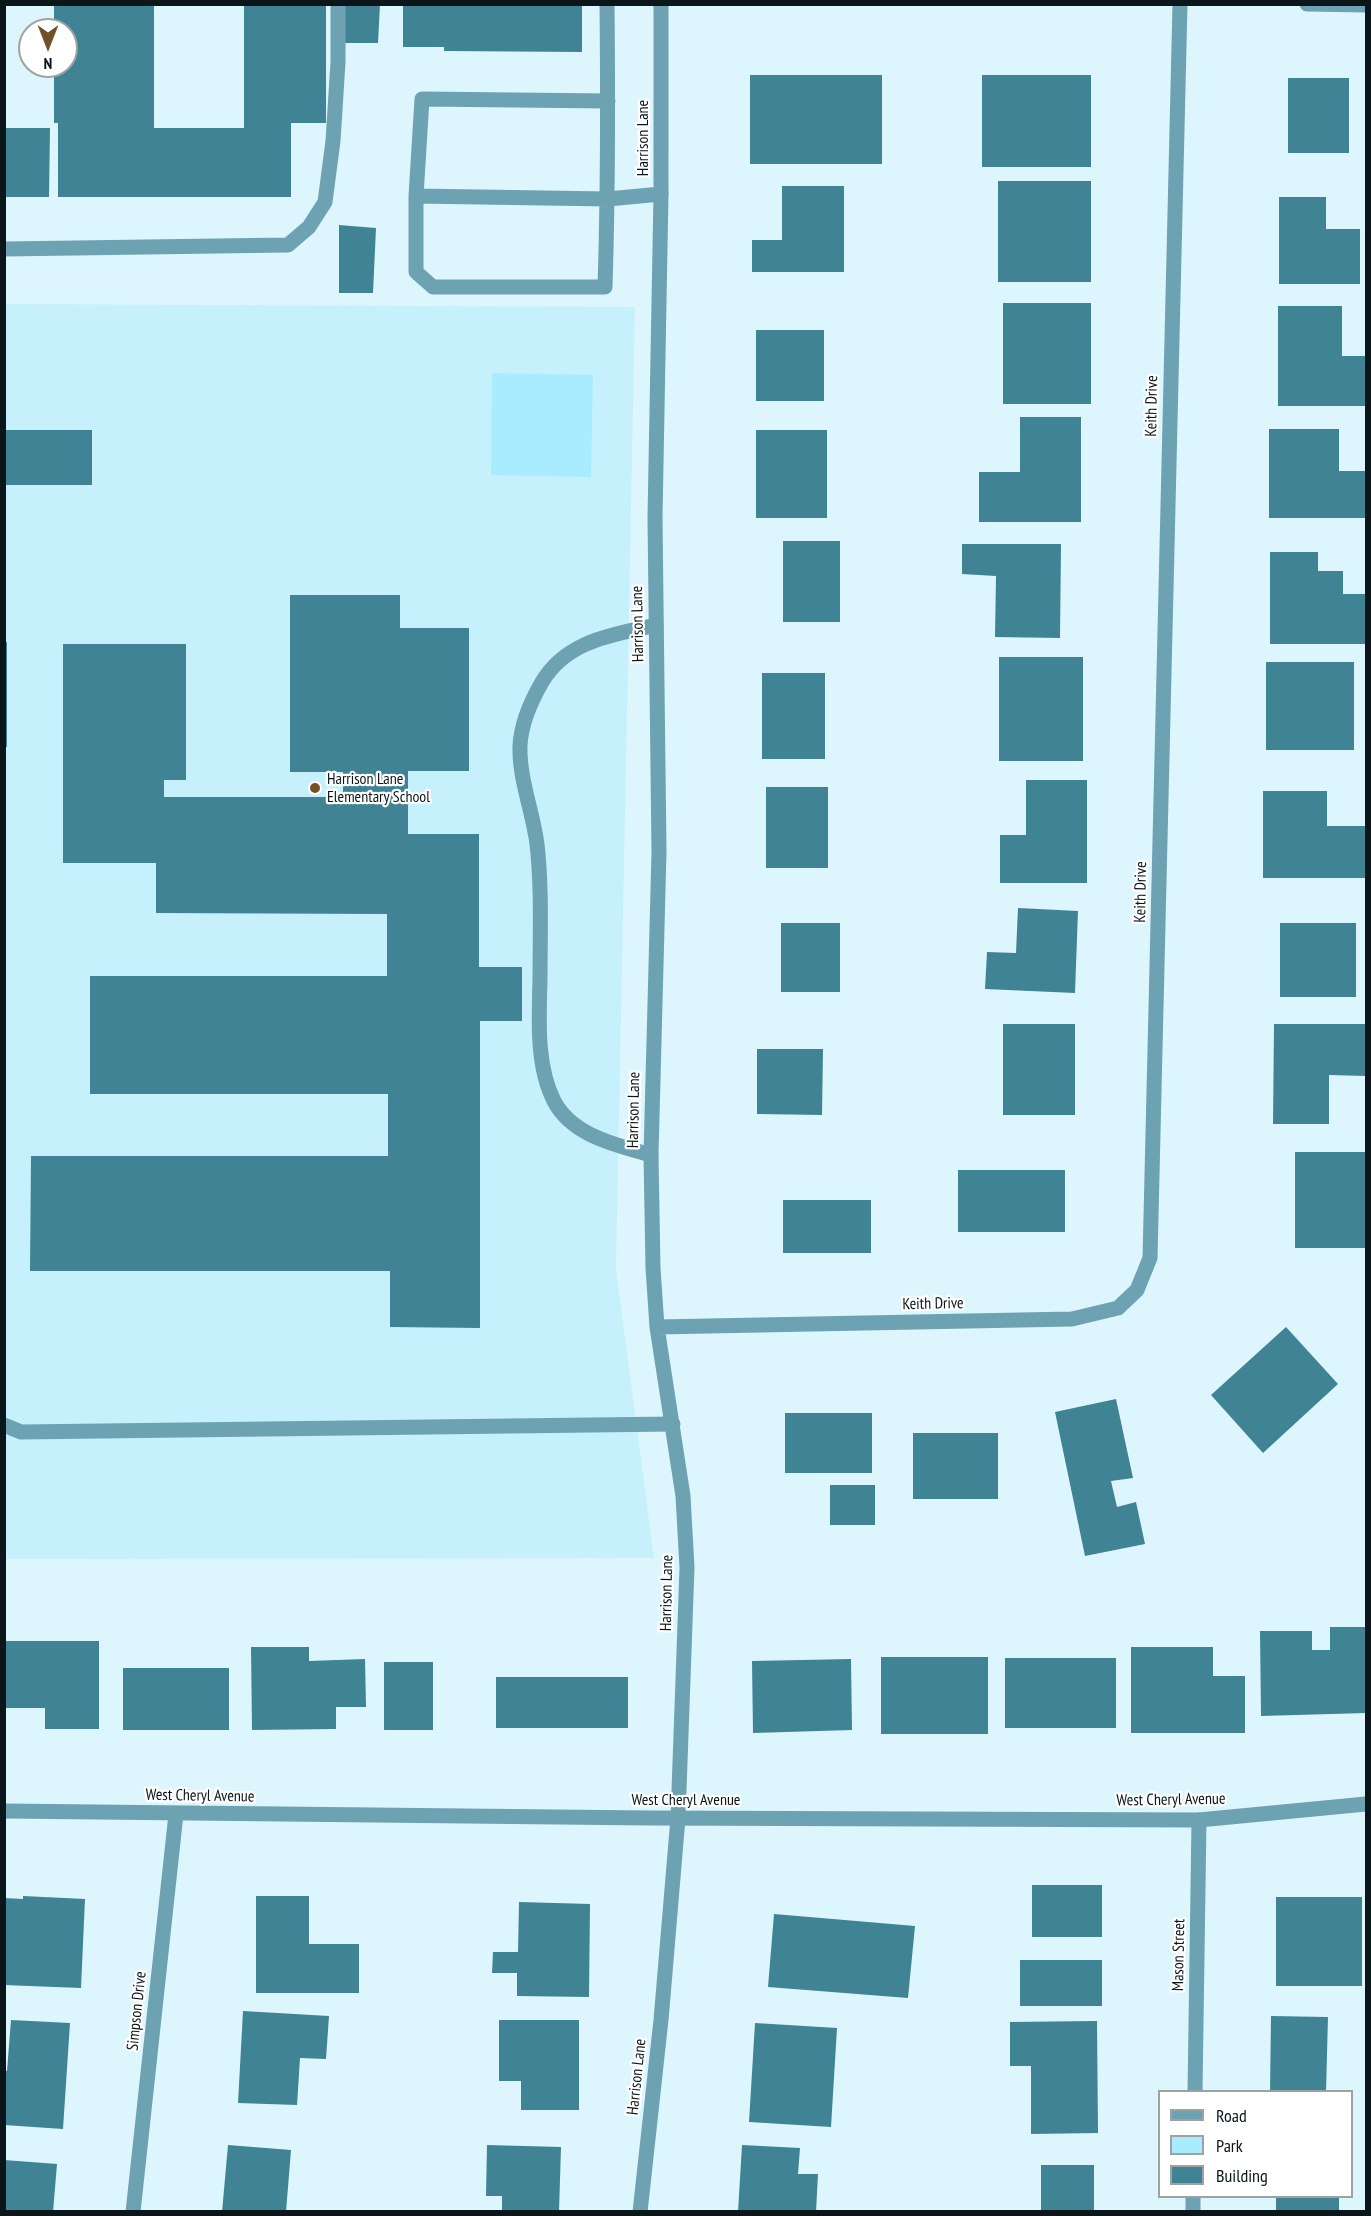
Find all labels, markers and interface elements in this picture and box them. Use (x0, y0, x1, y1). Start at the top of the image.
north arrow (18, 18, 78, 78)
text: N (44, 54, 52, 74)
street label: Harrison Lane (633, 100, 653, 176)
street label: Keith Drive (1142, 375, 1162, 437)
street label: Harrison Lane (628, 586, 648, 662)
place label: Harrison Lane Elementary School (327, 769, 430, 807)
marker: Harrison Lane Elementary School (308, 781, 322, 795)
street label: Keith Drive (1131, 861, 1151, 923)
street label: Harrison Lane (624, 1072, 644, 1148)
street label: Keith Drive (902, 1294, 964, 1314)
street label: Harrison Lane (657, 1555, 677, 1631)
street label: West Cheryl Avenue (145, 1785, 255, 1807)
street label: West Cheryl Avenue (1116, 1789, 1226, 1811)
street label: West Cheryl Avenue (632, 1790, 740, 1810)
street label: Mason Street (1169, 1919, 1189, 1991)
street label: Simpson Drive (123, 1970, 151, 2052)
street label: Harrison Lane (623, 2038, 651, 2116)
legend (1158, 2090, 1353, 2198)
text: Road (1216, 2104, 1247, 2127)
text: Park (1216, 2134, 1243, 2157)
text: Building (1216, 2164, 1268, 2187)

